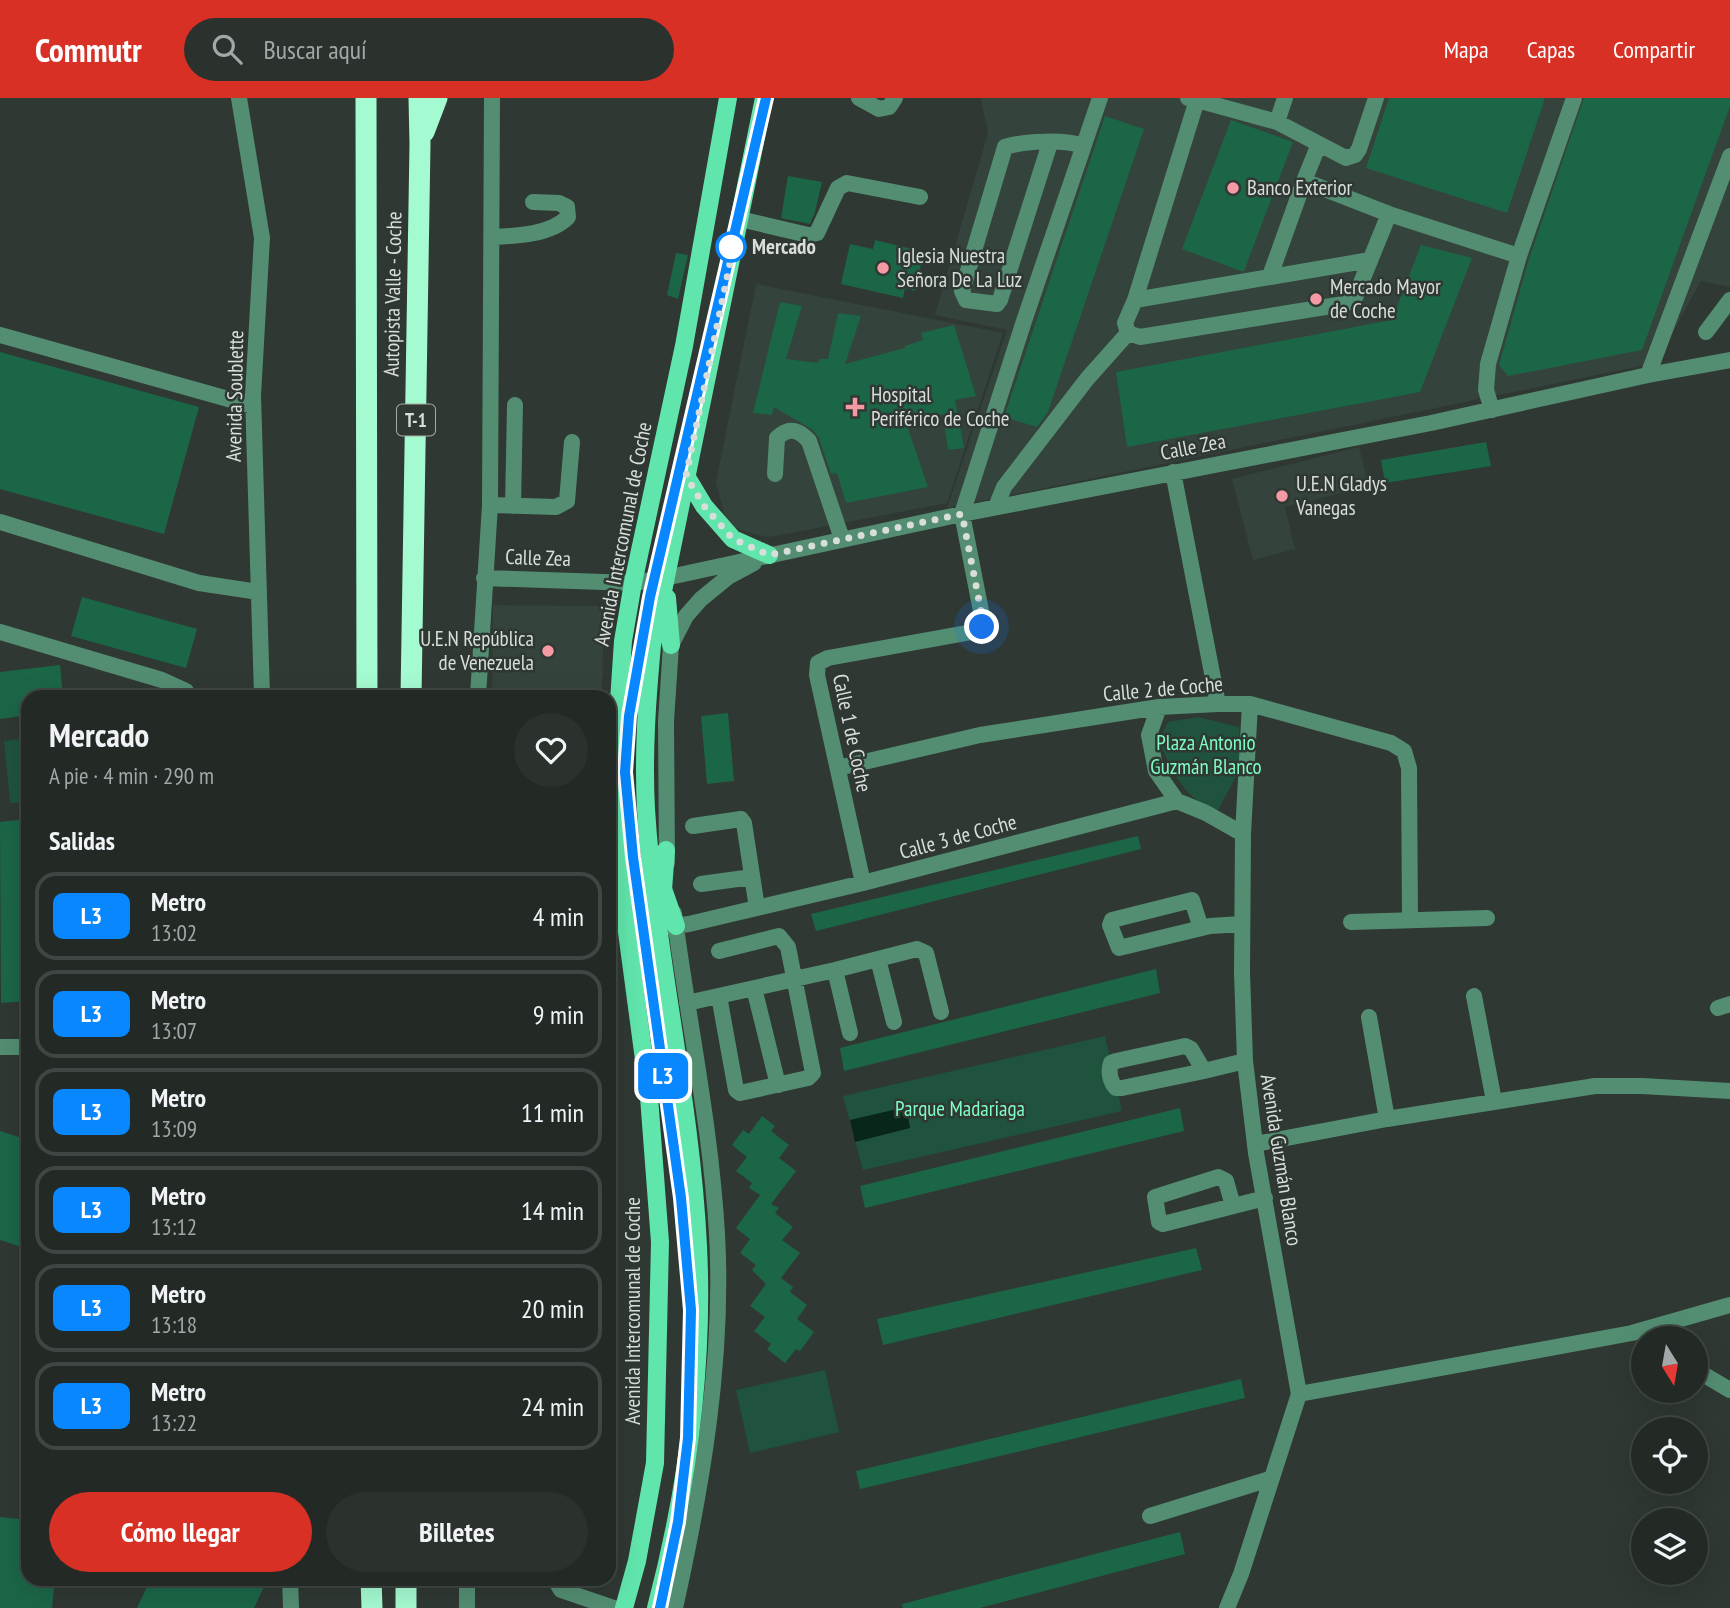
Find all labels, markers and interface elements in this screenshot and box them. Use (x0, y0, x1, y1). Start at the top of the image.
search box (184, 18, 674, 81)
text: Commutr (35, 28, 142, 71)
icon: search (208, 30, 246, 68)
text: Buscar aquí (264, 33, 367, 66)
text: Mapa (1444, 34, 1489, 65)
text: Capas (1527, 34, 1575, 65)
text: Compartir (1613, 34, 1695, 65)
place label: Banco Exterior (1247, 174, 1352, 201)
marker: Banco Exterior (1225, 180, 1241, 196)
street label: Autopista Valle - Coche (378, 211, 407, 377)
marker: Mercado (716, 232, 746, 262)
place label: Mercado (752, 233, 816, 260)
place label: Iglesia Nuestra Señora De La Luz (897, 242, 1022, 293)
marker: Iglesia Nuestra Señora De La Luz (875, 260, 891, 276)
place label: Mercado Mayor de Coche (1330, 273, 1441, 324)
marker: Mercado Mayor de Coche (1308, 291, 1324, 307)
street label: Avenida Soublette (220, 330, 249, 462)
place label: Hospital Periférico de Coche (871, 381, 1009, 432)
marker: Hospital Periférico de Coche (845, 397, 865, 417)
road number: T-1 (397, 404, 435, 436)
street label: Avenida Intercomunal de Coche (588, 420, 657, 648)
street label: Calle Zea (1158, 427, 1228, 466)
place label: U.E.N Gladys Vanegas (1295, 470, 1387, 521)
marker: U.E.N Gladys Vanegas (1274, 488, 1290, 504)
street label: Calle Zea (505, 543, 571, 572)
your location (964, 609, 999, 644)
place label: U.E.N República de Venezuela (420, 625, 534, 676)
marker: U.E.N República de Venezuela (540, 643, 556, 659)
street label: Calle 2 de Coche (1102, 670, 1224, 707)
street label: Calle 1 de Coche (827, 671, 878, 795)
text: Mercado (49, 713, 149, 756)
button: heart (514, 713, 588, 787)
park label: Plaza Antonio Guzmán Blanco (1150, 729, 1262, 780)
text: A pie · 4 min · 290 m (49, 761, 214, 790)
street label: Calle 3 de Coche (896, 808, 1019, 865)
text: Salidas (49, 824, 115, 857)
text: Metro (151, 885, 206, 918)
text: L3 (81, 900, 102, 931)
text: 4 min (533, 900, 584, 933)
text: 13:02 (151, 918, 197, 947)
text: Metro (151, 983, 206, 1016)
text: L3 (81, 998, 102, 1029)
text: 9 min (533, 998, 584, 1031)
text: 13:07 (151, 1016, 197, 1045)
line badge: L3 (632, 1053, 694, 1099)
text: L3 (652, 1060, 674, 1091)
street label: Avenida Guzmán Blanco (1255, 1072, 1308, 1248)
text: Metro (151, 1081, 206, 1114)
park label: Parque Madariaga (895, 1095, 1025, 1122)
text: L3 (81, 1096, 102, 1127)
text: 11 min (521, 1096, 584, 1129)
text: 13:09 (151, 1114, 197, 1143)
text: Metro (151, 1179, 206, 1212)
text: L3 (81, 1194, 102, 1225)
text: 14 min (521, 1194, 584, 1227)
street label: Avenida Intercomunal de Coche (619, 1197, 646, 1425)
text: 13:12 (151, 1212, 197, 1241)
text: Metro (151, 1277, 206, 1310)
text: L3 (81, 1292, 102, 1323)
text: 20 min (521, 1292, 584, 1325)
text: 13:18 (151, 1310, 197, 1339)
north arrow (1631, 1326, 1708, 1404)
map controls (1631, 1326, 1708, 1585)
text: Metro (151, 1375, 206, 1408)
text: L3 (81, 1390, 102, 1421)
text: 24 min (521, 1390, 584, 1423)
text: 13:22 (151, 1408, 197, 1437)
button: locate (1631, 1417, 1708, 1494)
button: Cómo llegar (49, 1492, 312, 1572)
button: Billetes (326, 1492, 588, 1572)
button: layers (1631, 1508, 1708, 1585)

